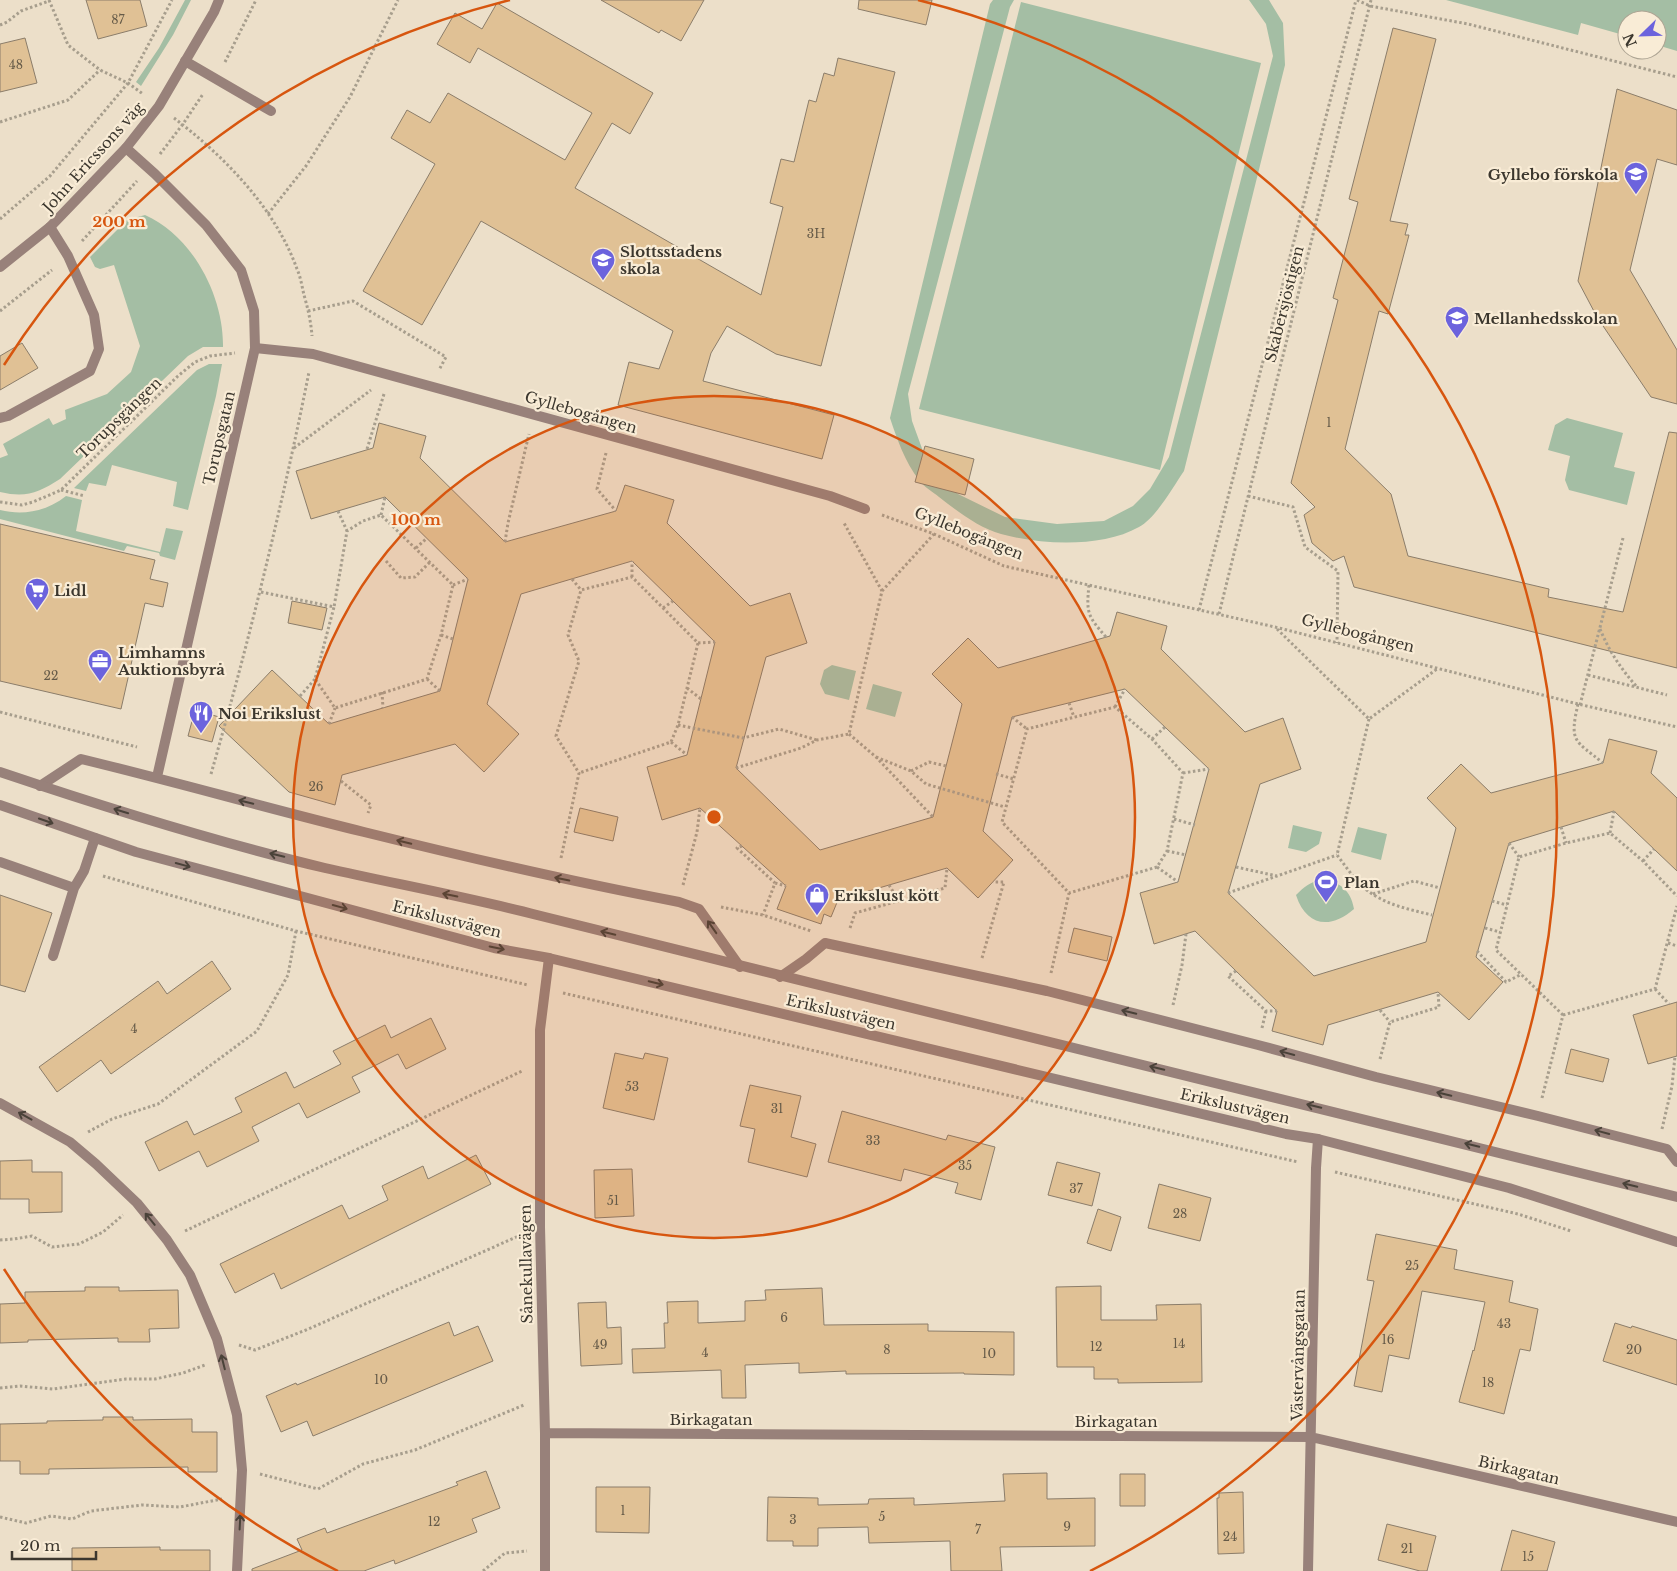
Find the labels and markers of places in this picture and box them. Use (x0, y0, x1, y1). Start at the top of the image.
school or university icon: Gyllebo förskola (1623, 161, 1649, 195)
place label: Gyllebo förskola (1488, 165, 1618, 184)
place label: Slottsstadens skola (620, 242, 722, 278)
school or university icon: Slottsstadens skola (590, 247, 616, 281)
school or university icon: Mellanhedsskolan (1444, 305, 1470, 339)
place label: Mellanhedsskolan (1474, 309, 1618, 328)
supermarket icon: Lidl (24, 577, 50, 611)
place label: Lidl (54, 581, 87, 600)
place label: Limhamns Auktionsbyrå (117, 643, 225, 679)
office icon: Limhamns Auktionsbyrå (87, 648, 113, 682)
restaurant icon: Noi Erikslust (188, 700, 214, 734)
place label: Noi Erikslust (218, 704, 321, 723)
centre of rings (705, 808, 723, 826)
sports icon: Plan (1313, 869, 1339, 903)
place label: Plan (1344, 873, 1380, 892)
shop icon: Erikslust kött (804, 882, 830, 916)
place label: Erikslust kött (834, 886, 939, 905)

